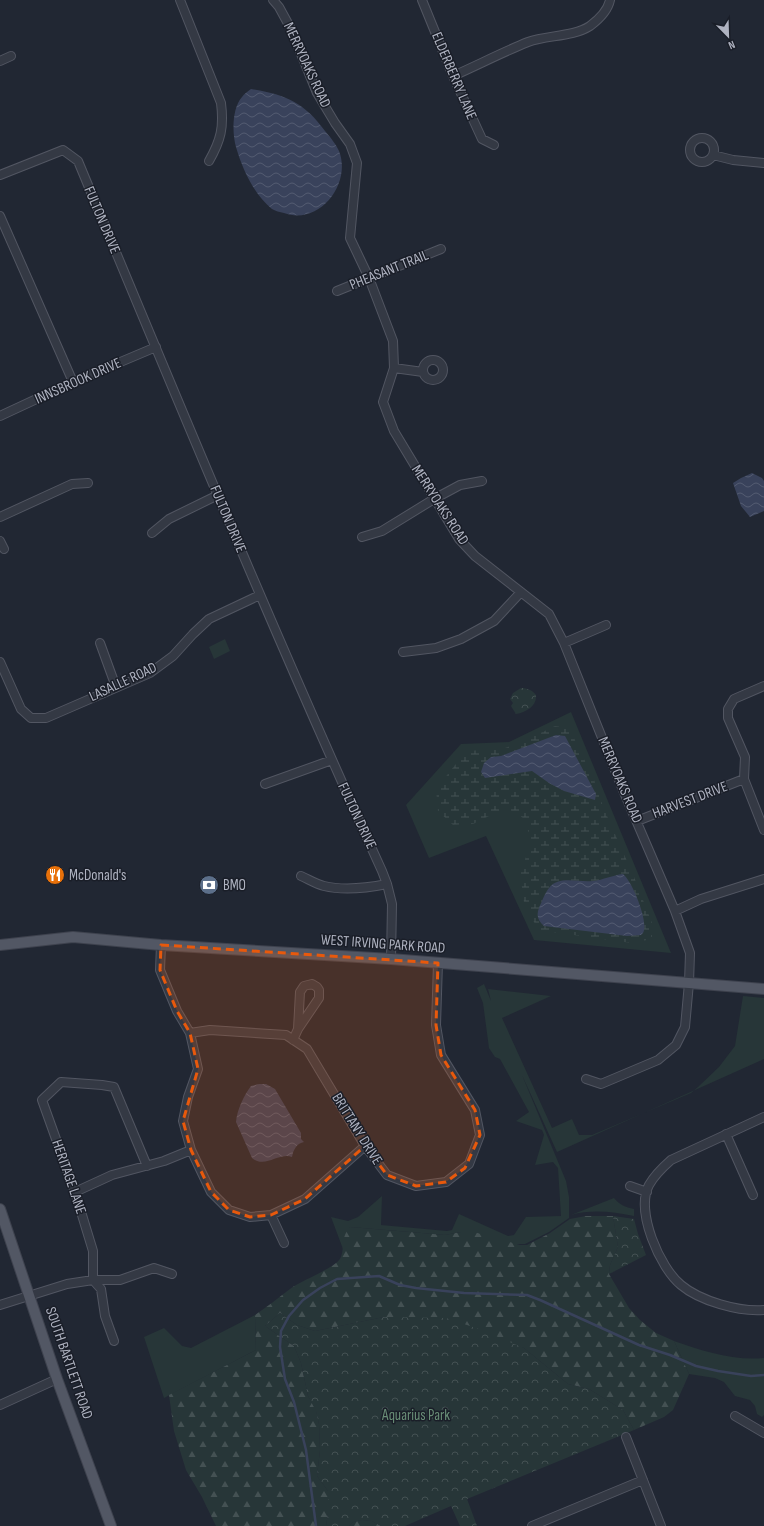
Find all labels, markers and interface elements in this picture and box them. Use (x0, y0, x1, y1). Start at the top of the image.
north arrow (708, 16, 748, 56)
street label: MERRYOAKS ROAD (279, 19, 335, 111)
street label: ELDERBERRY LANE (427, 29, 481, 123)
text: N (726, 38, 737, 52)
street label: FULTON DRIVE (79, 183, 125, 257)
street label: PHEASANT TRAIL (347, 245, 432, 294)
street label: INNSBROOK DRIVE (32, 354, 124, 408)
street label: MERRYOAKS ROAD (407, 461, 473, 549)
street label: FULTON DRIVE (205, 482, 251, 556)
street label: LASALLE ROAD (86, 658, 160, 706)
street label: MERRYOAKS ROAD (593, 734, 647, 826)
street label: HARVEST DRIVE (650, 777, 730, 823)
street label: FULTON DRIVE (333, 780, 381, 852)
restaurant icon: McDonald's (44, 864, 66, 886)
place label: McDonald's (69, 866, 127, 885)
bank icon: BMO (198, 874, 220, 896)
place label: BMO (223, 876, 246, 895)
street label: WEST IRVING PARK ROAD (320, 930, 446, 958)
street label: BRITTANY DRIVE (327, 1090, 387, 1168)
street label: HERITAGE LANE (47, 1137, 91, 1217)
street label: SOUTH BARTLETT ROAD (41, 1304, 97, 1422)
park label: Aquarius Park (381, 1406, 450, 1425)

